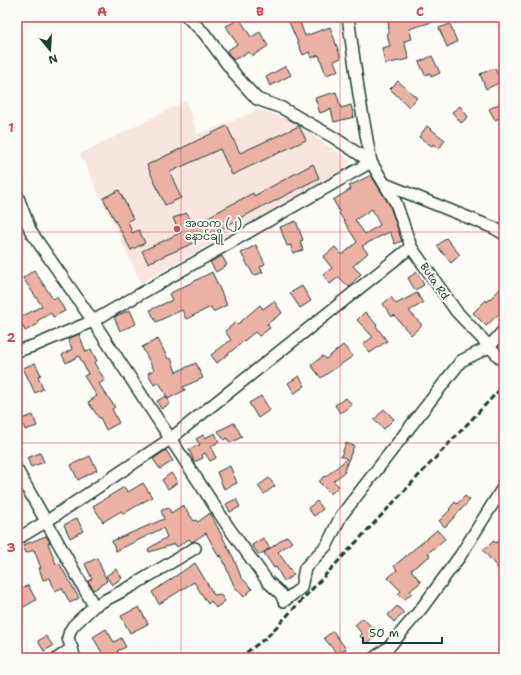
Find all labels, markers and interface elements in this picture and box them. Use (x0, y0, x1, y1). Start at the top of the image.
text: A (97, 3, 107, 20)
text: B (256, 3, 264, 20)
text: C (416, 3, 424, 20)
north arrow (30, 30, 70, 70)
text: N (46, 51, 59, 68)
text: 1 (8, 119, 14, 136)
place label: အထက (၂) နောင်ချို (185, 216, 242, 245)
marker: အထက (၂) နောင်ချို (172, 224, 182, 234)
street label: Buta Rd (416, 260, 453, 303)
text: 2 (6, 329, 16, 346)
text: 3 (6, 539, 16, 556)
scale bar (363, 619, 442, 645)
text: 50 m (369, 625, 399, 641)

